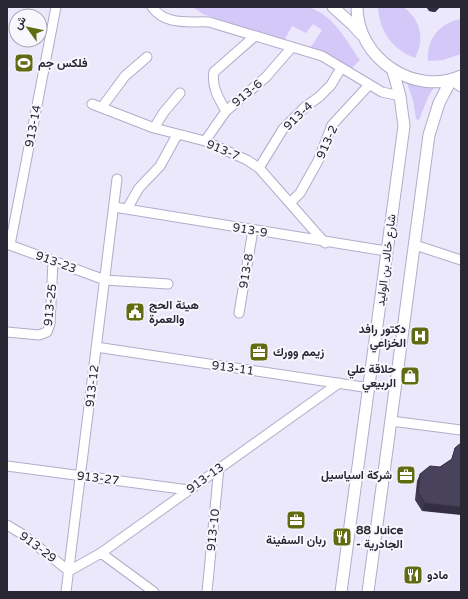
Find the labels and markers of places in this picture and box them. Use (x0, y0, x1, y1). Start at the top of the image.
sports icon: فلكس جم (13, 52, 35, 74)
place label: فلكس جم (38, 56, 88, 71)
place label: هيئة الحج والعمرة (149, 298, 199, 327)
public building icon: هيئة الحج والعمرة (124, 301, 146, 323)
place label: دكتور رافد الخزاعي (359, 322, 406, 353)
hospital icon: دكتور رافد الخزاعي (409, 325, 431, 347)
office icon: زيمم وورك (248, 341, 270, 363)
place label: زيمم وورك (273, 345, 324, 360)
place label: حلاقة علي الربيعي (347, 362, 396, 393)
shop icon: حلاقة علي الربيعي (399, 365, 421, 387)
office icon: شركة اسياسيل (395, 464, 417, 486)
place label: شركة اسياسيل (321, 468, 392, 483)
office icon: ربان السفينة (285, 509, 307, 531)
place label: 88 Juice - الجادرية (356, 523, 403, 552)
restaurant icon: 88 Juice - الجادرية (331, 526, 353, 548)
place label: ربان السفينة (266, 533, 326, 548)
restaurant icon: مادو (402, 564, 424, 586)
place label: مادو (427, 568, 449, 583)

